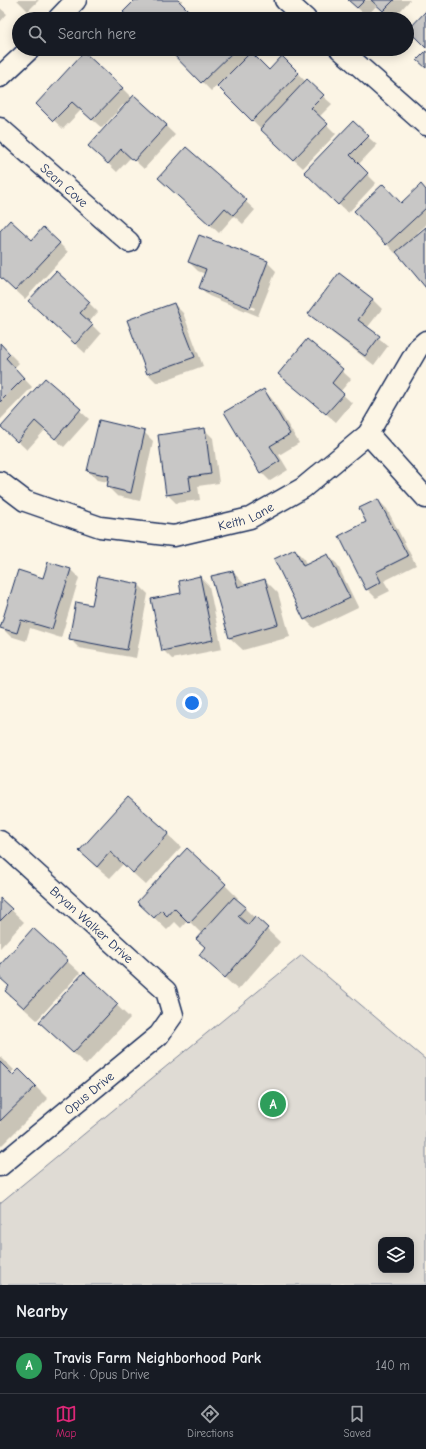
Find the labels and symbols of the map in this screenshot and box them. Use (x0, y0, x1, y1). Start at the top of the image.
street label: Sean Cove (38, 160, 92, 210)
street label: Keith Lane (216, 499, 277, 533)
your location (182, 693, 202, 713)
street label: Bryan Walker Drive (47, 883, 137, 966)
street label: Opus Drive (61, 1068, 117, 1118)
pin: A (260, 1089, 286, 1119)

